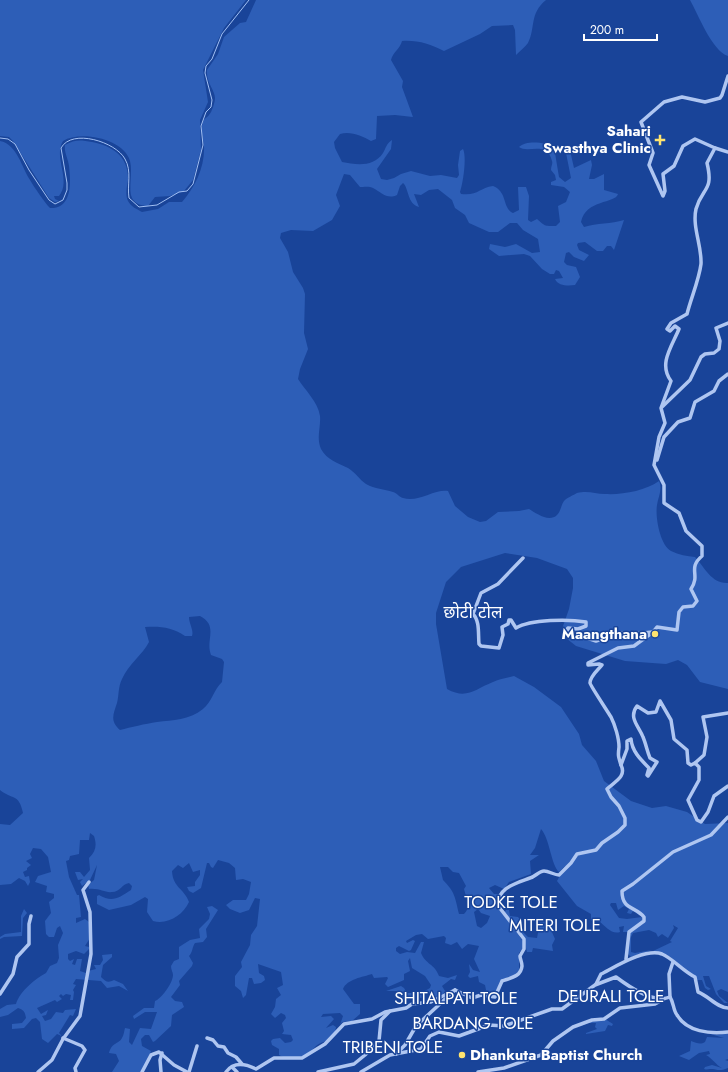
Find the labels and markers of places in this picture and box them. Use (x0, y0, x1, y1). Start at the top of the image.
place label: Sahari Swasthya Clinic (543, 120, 651, 159)
marker: Sahari Swasthya Clinic (654, 134, 666, 146)
place label: Maangthana (562, 623, 647, 645)
marker: Maangthana (650, 629, 660, 639)
place label: Dhankuta Baptist Church (470, 1044, 643, 1066)
marker: Dhankuta Baptist Church (457, 1050, 467, 1060)

